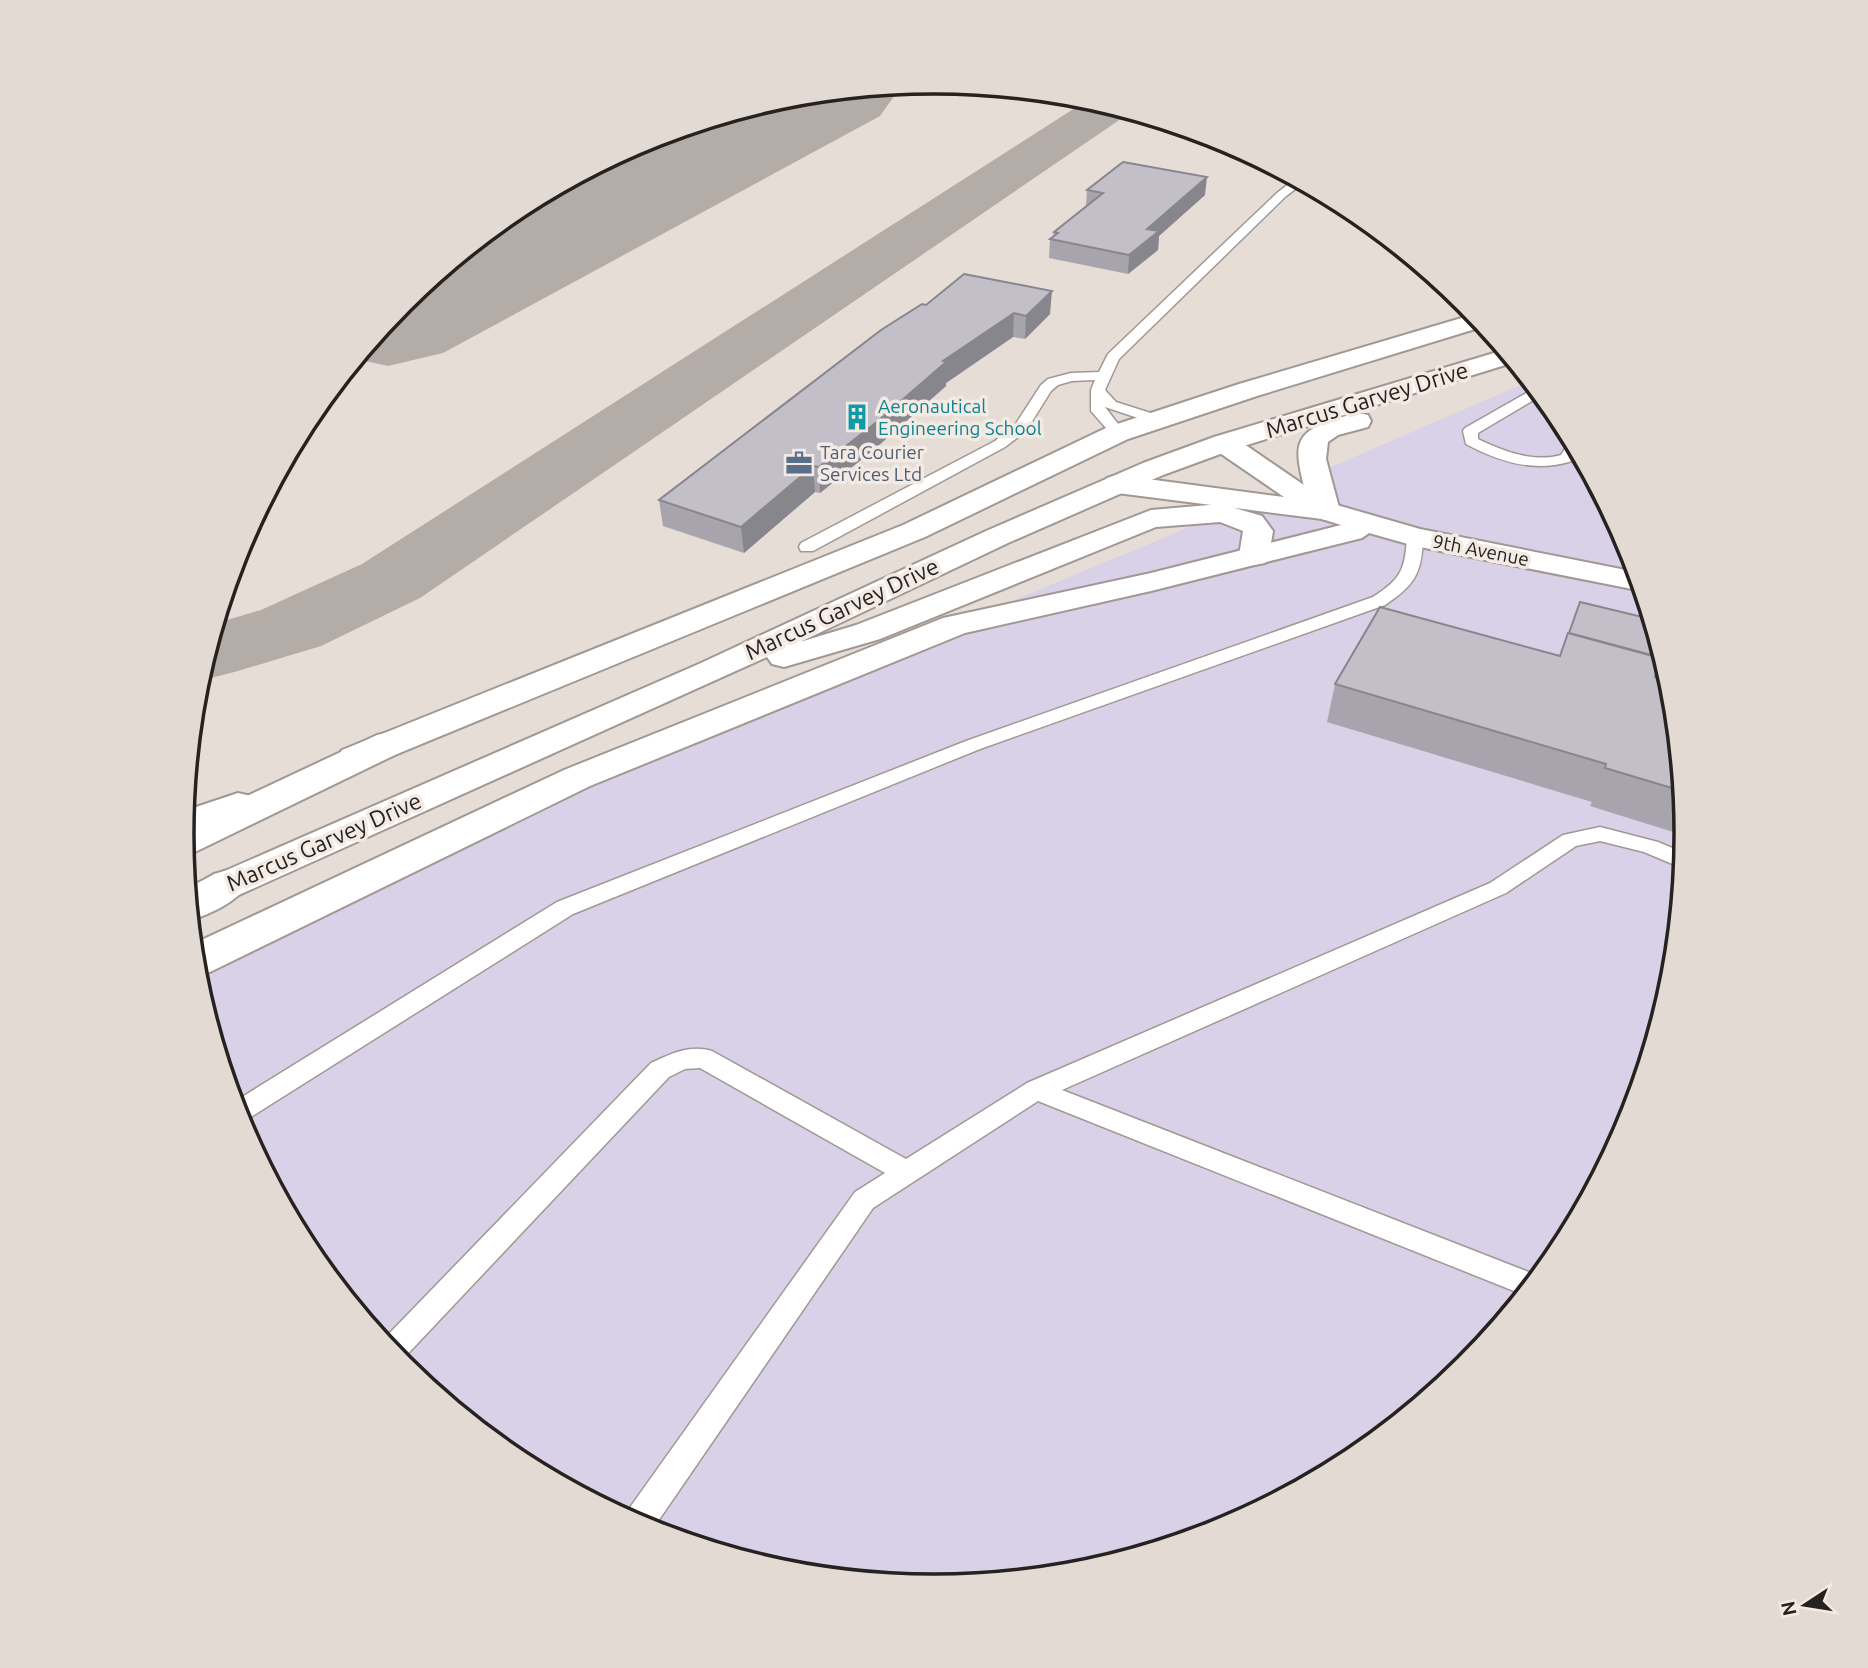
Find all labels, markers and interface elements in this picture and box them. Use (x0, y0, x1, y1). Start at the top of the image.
street label: Marcus Garvey Drive (1263, 357, 1471, 442)
place label: Aeronautical Engineering School (878, 395, 1042, 439)
building icon: Aeronautical Engineering School (842, 402, 872, 432)
place label: Tara Courier Services Ltd (820, 441, 924, 485)
office icon: Tara Courier Services Ltd (784, 448, 814, 478)
street label: 9th Avenue (1431, 530, 1531, 570)
street label: Marcus Garvey Drive (741, 553, 942, 664)
street label: Marcus Garvey Drive (223, 787, 425, 896)
north arrow (1770, 1570, 1840, 1640)
text: N (1776, 1599, 1801, 1618)

